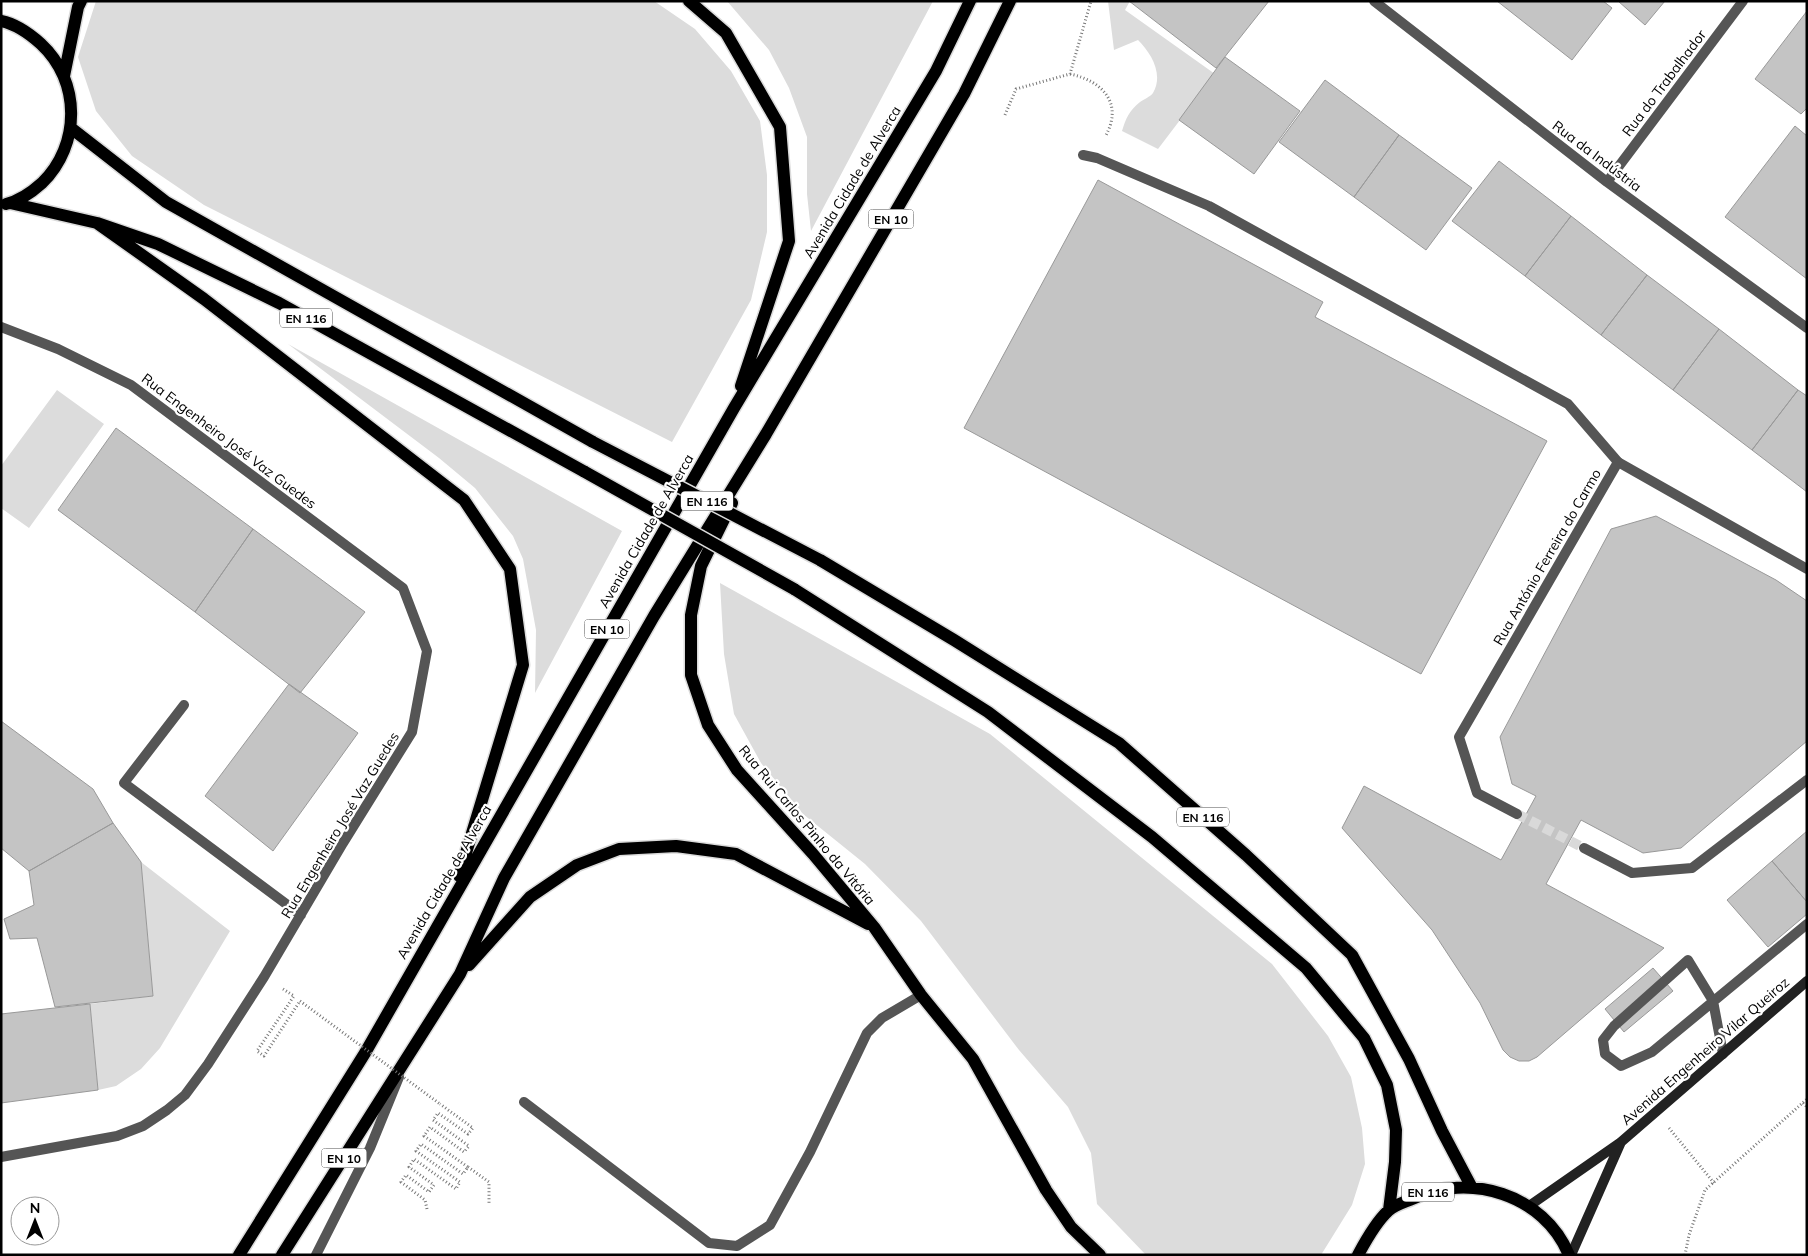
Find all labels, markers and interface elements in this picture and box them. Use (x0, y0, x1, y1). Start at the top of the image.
street label: Rua do Trabalhador (1618, 25, 1711, 140)
street label: Avenida Cidade de Alverca (799, 102, 905, 262)
street label: Rua da Indústria (1549, 117, 1645, 195)
road number: EN 10 (868, 210, 914, 228)
road number: EN 116 (280, 308, 332, 328)
street label: Rua Engenheiro José Vaz Guedes (138, 369, 320, 513)
street label: Avenida Cidade de Alverca (595, 451, 697, 611)
street label: Rua António Ferreira do Carmo (1489, 466, 1605, 648)
road number: EN 116 (681, 492, 733, 511)
road number: EN 10 (584, 620, 630, 638)
street label: Rua Engenheiro José Vaz Guedes (277, 728, 403, 921)
street label: Rua Rui Carlos Pinho da Vitória (735, 741, 879, 909)
street label: Avenida Cidade de Alverca (393, 802, 495, 962)
road number: EN 116 (1177, 808, 1229, 826)
street label: Avenida Engenheiro Vilar Queiroz (1617, 973, 1793, 1129)
road number: EN 10 (322, 1148, 366, 1168)
road number: EN 116 (1402, 1182, 1454, 1202)
north arrow (10, 1196, 60, 1246)
text: N (30, 1199, 40, 1217)

